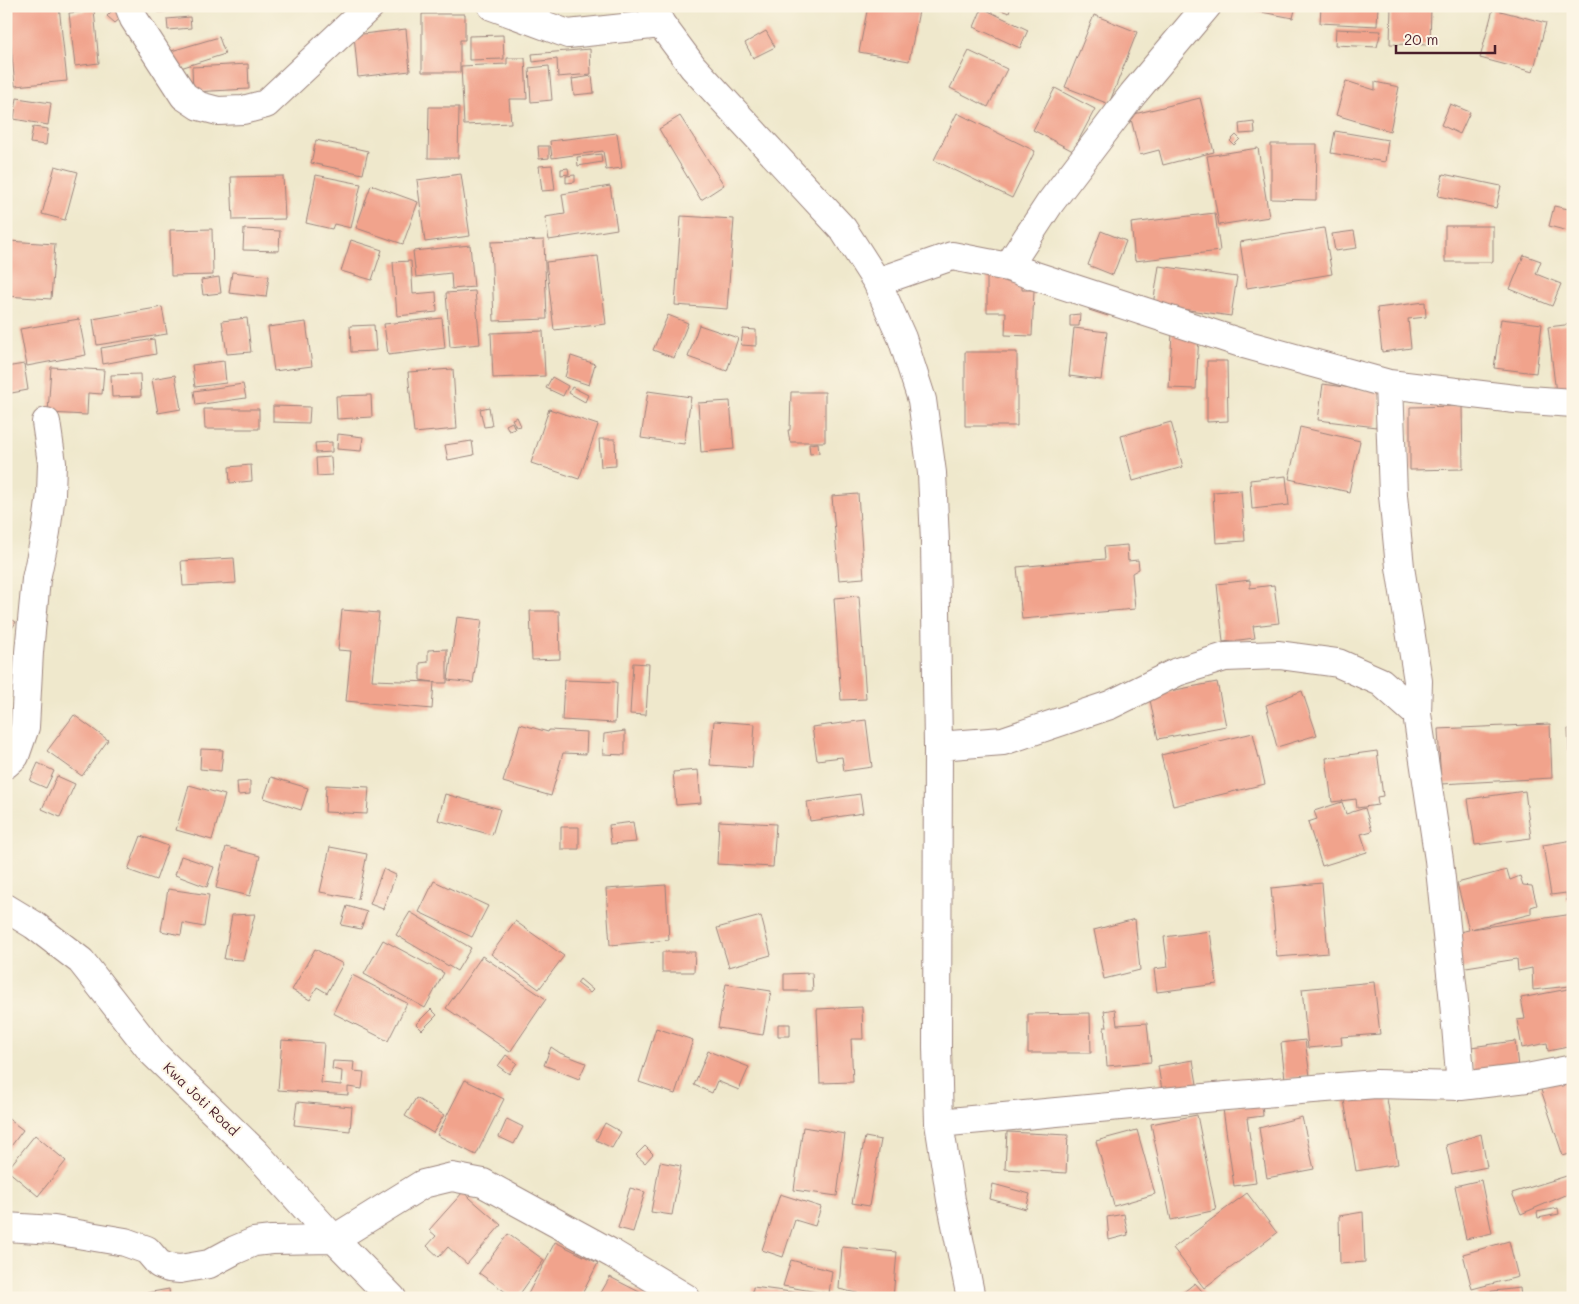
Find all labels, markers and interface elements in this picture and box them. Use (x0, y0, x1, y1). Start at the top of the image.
scale bar (1396, 22, 1495, 54)
text: 20 m (1404, 29, 1438, 49)
street label: Kwa Joti Road (159, 1058, 243, 1140)

